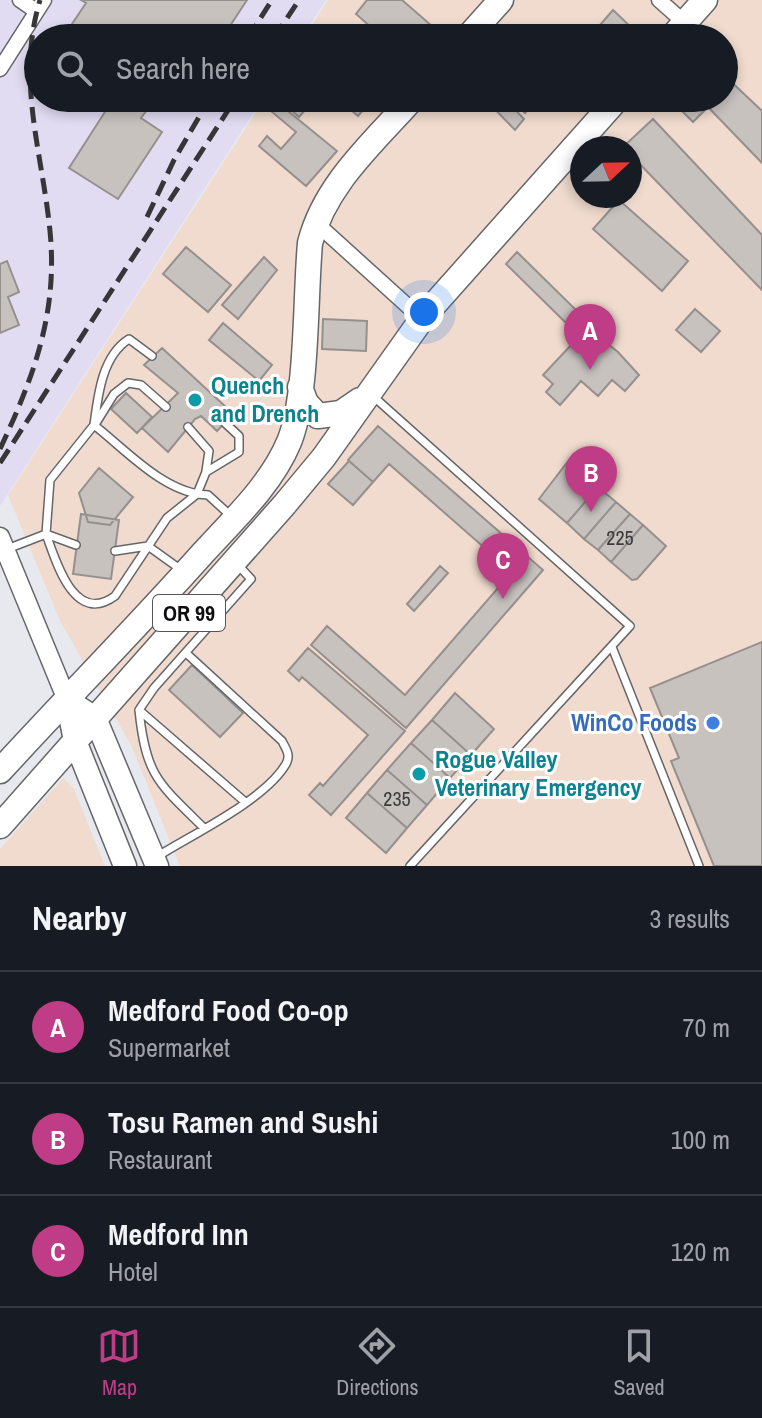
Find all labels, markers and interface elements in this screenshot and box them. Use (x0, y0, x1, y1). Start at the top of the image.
search box (24, 24, 738, 112)
icon: search (52, 46, 96, 90)
text: Search here (116, 48, 250, 88)
north arrow (570, 136, 642, 208)
your location (404, 292, 444, 332)
pin: A (564, 304, 616, 370)
place label: Quench and Drench (211, 369, 319, 429)
marker: Quench and Drench (186, 391, 204, 409)
pin: B (565, 446, 617, 512)
house number: 225 (606, 524, 634, 551)
pin: C (477, 533, 529, 599)
road number: OR 99 (153, 595, 225, 631)
place label: WinCo Foods (571, 706, 697, 738)
marker: WinCo Foods (704, 714, 722, 732)
place label: Rogue Valley Veterinary Emergency (435, 743, 641, 803)
marker: Rogue Valley Veterinary Emergency (410, 765, 428, 783)
house number: 235 (383, 785, 411, 812)
text: Nearby (32, 895, 127, 941)
text: 3 results (649, 901, 730, 936)
text: Medford Food Co-op (108, 990, 349, 1030)
text: A (50, 1010, 66, 1045)
text: 70 m (683, 1010, 730, 1045)
text: Supermarket (108, 1030, 230, 1065)
text: Tosu Ramen and Sushi (108, 1102, 378, 1142)
text: B (50, 1122, 66, 1157)
text: 100 m (671, 1122, 730, 1157)
text: Restaurant (108, 1142, 212, 1177)
text: Medford Inn (108, 1214, 249, 1254)
text: C (50, 1234, 66, 1269)
text: 120 m (671, 1234, 730, 1269)
text: Hotel (108, 1254, 158, 1289)
tab: Map (97, 1324, 141, 1402)
tab: Directions (336, 1324, 419, 1402)
tab: Saved (613, 1324, 665, 1402)

